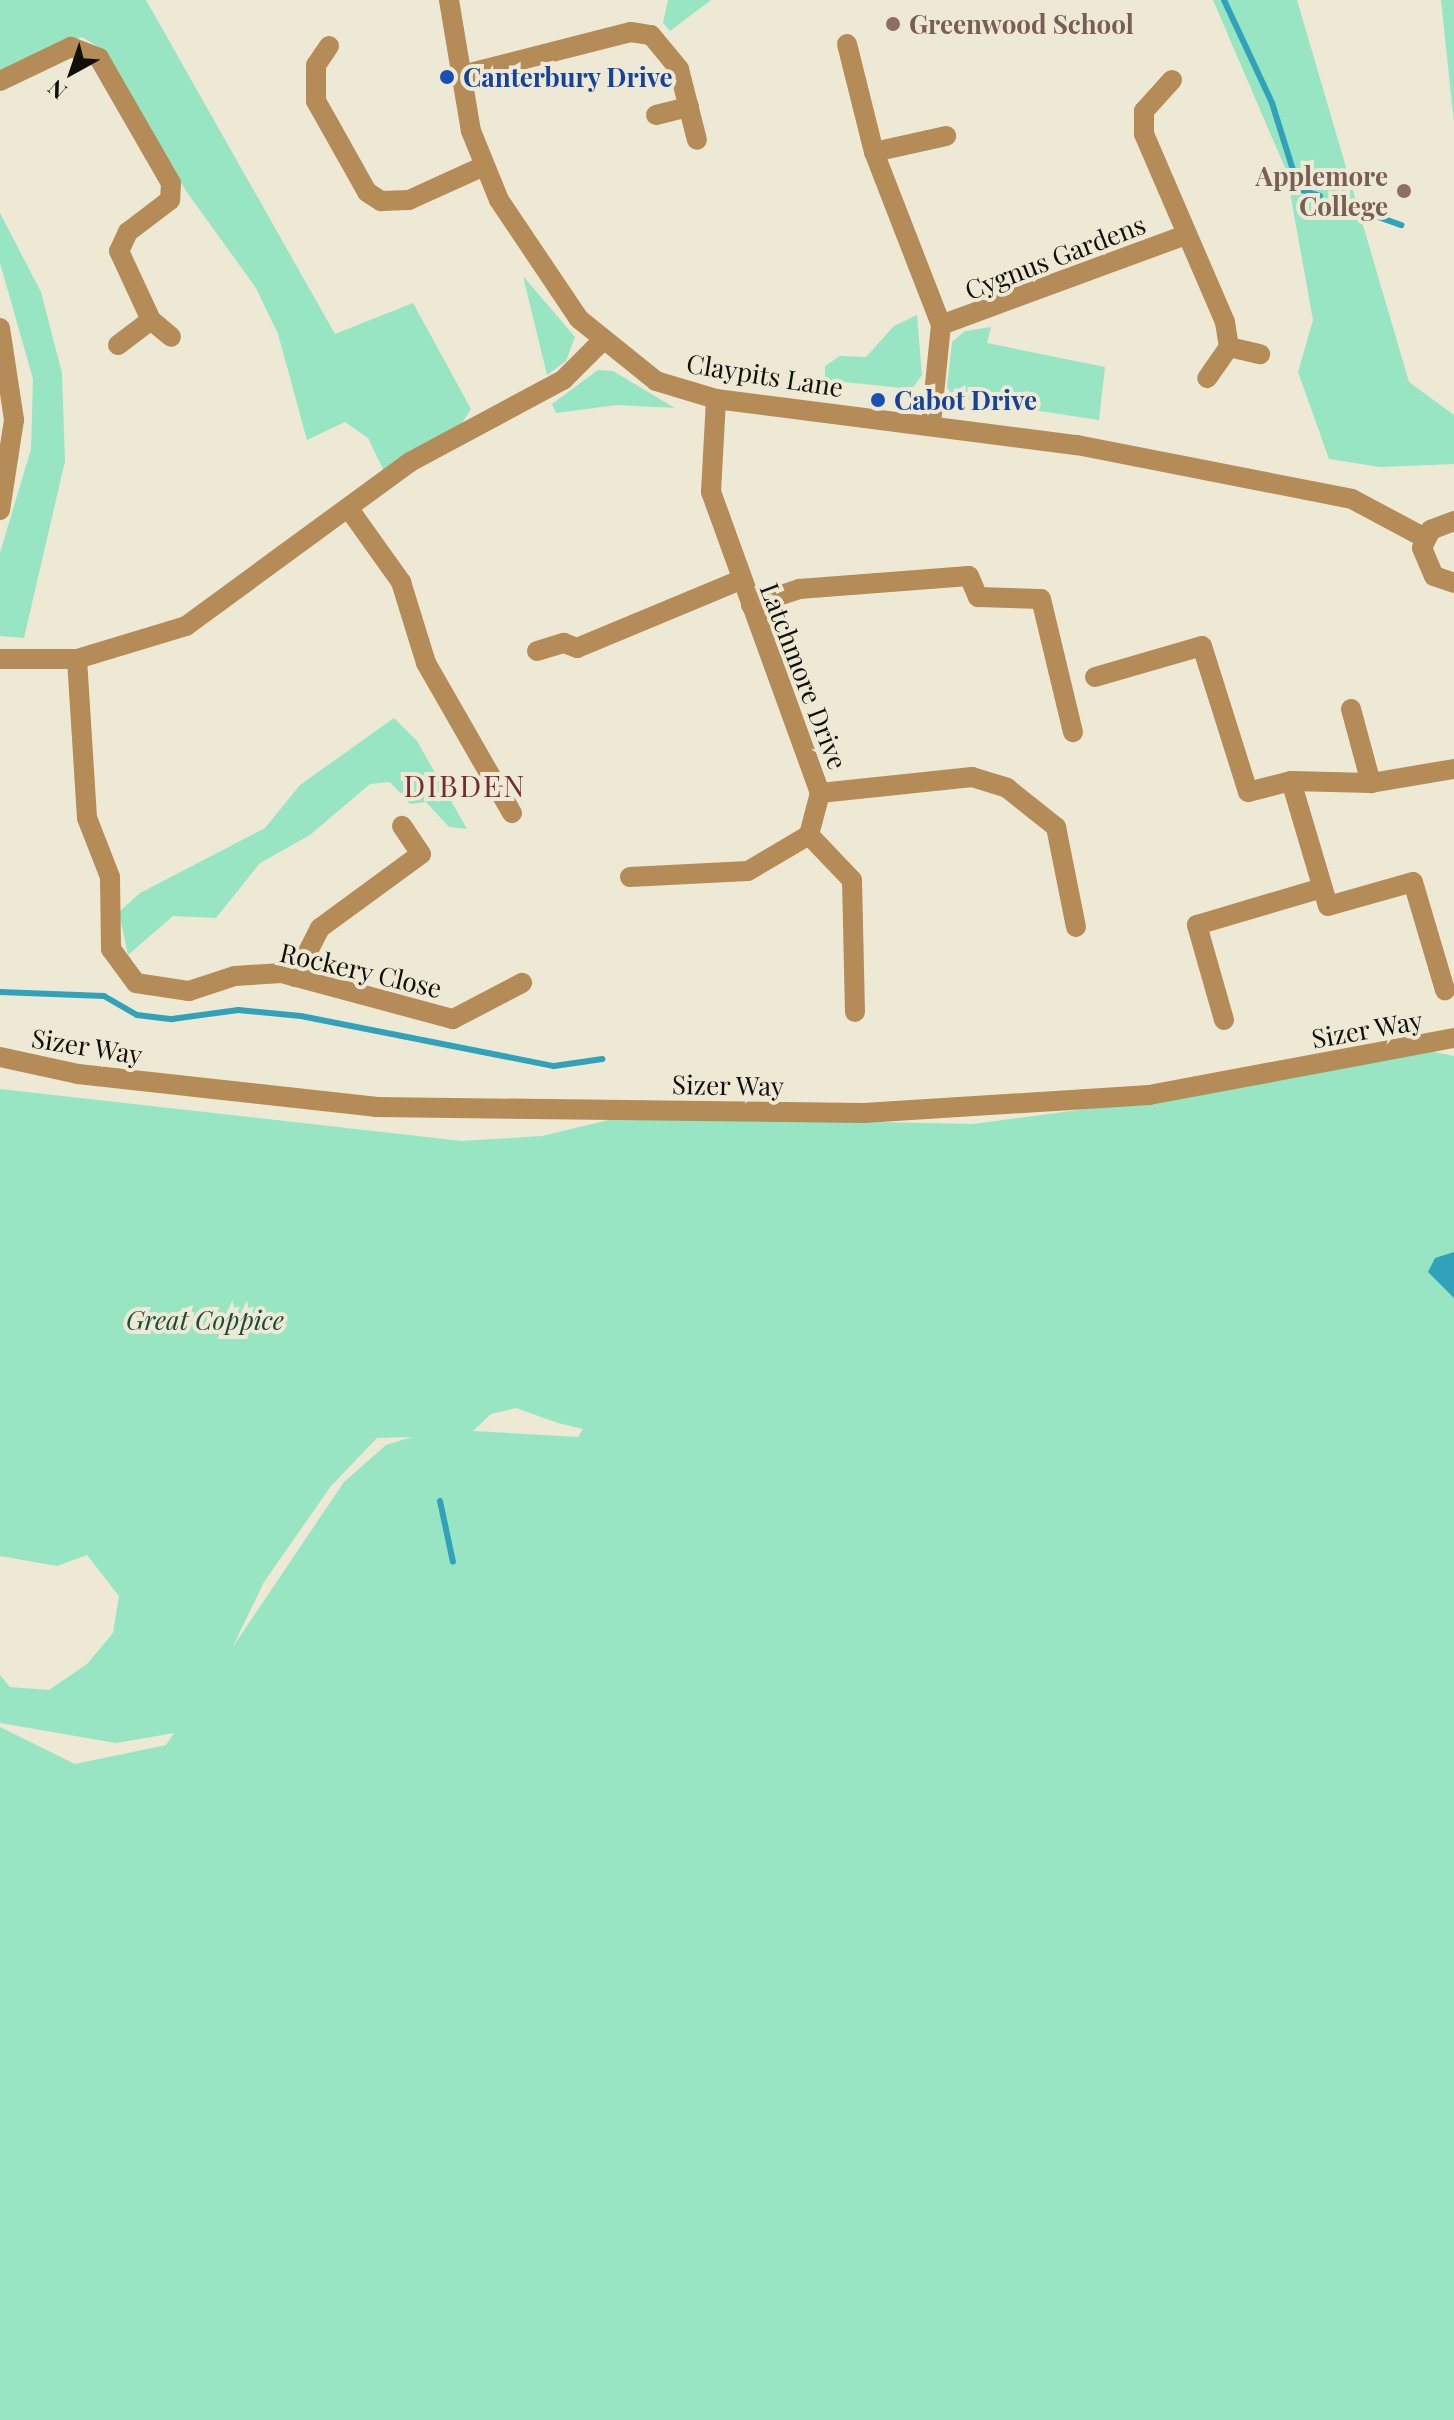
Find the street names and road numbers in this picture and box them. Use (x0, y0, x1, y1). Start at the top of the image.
street label: Cygnus Gardens (960, 208, 1150, 306)
street label: Claypits Lane (684, 347, 846, 403)
street label: Latchmore Drive (754, 578, 854, 774)
street label: Rockery Close (277, 936, 445, 1004)
street label: Sizer Way (1308, 1004, 1426, 1054)
street label: Sizer Way (29, 1022, 145, 1070)
street label: Sizer Way (671, 1068, 785, 1102)

